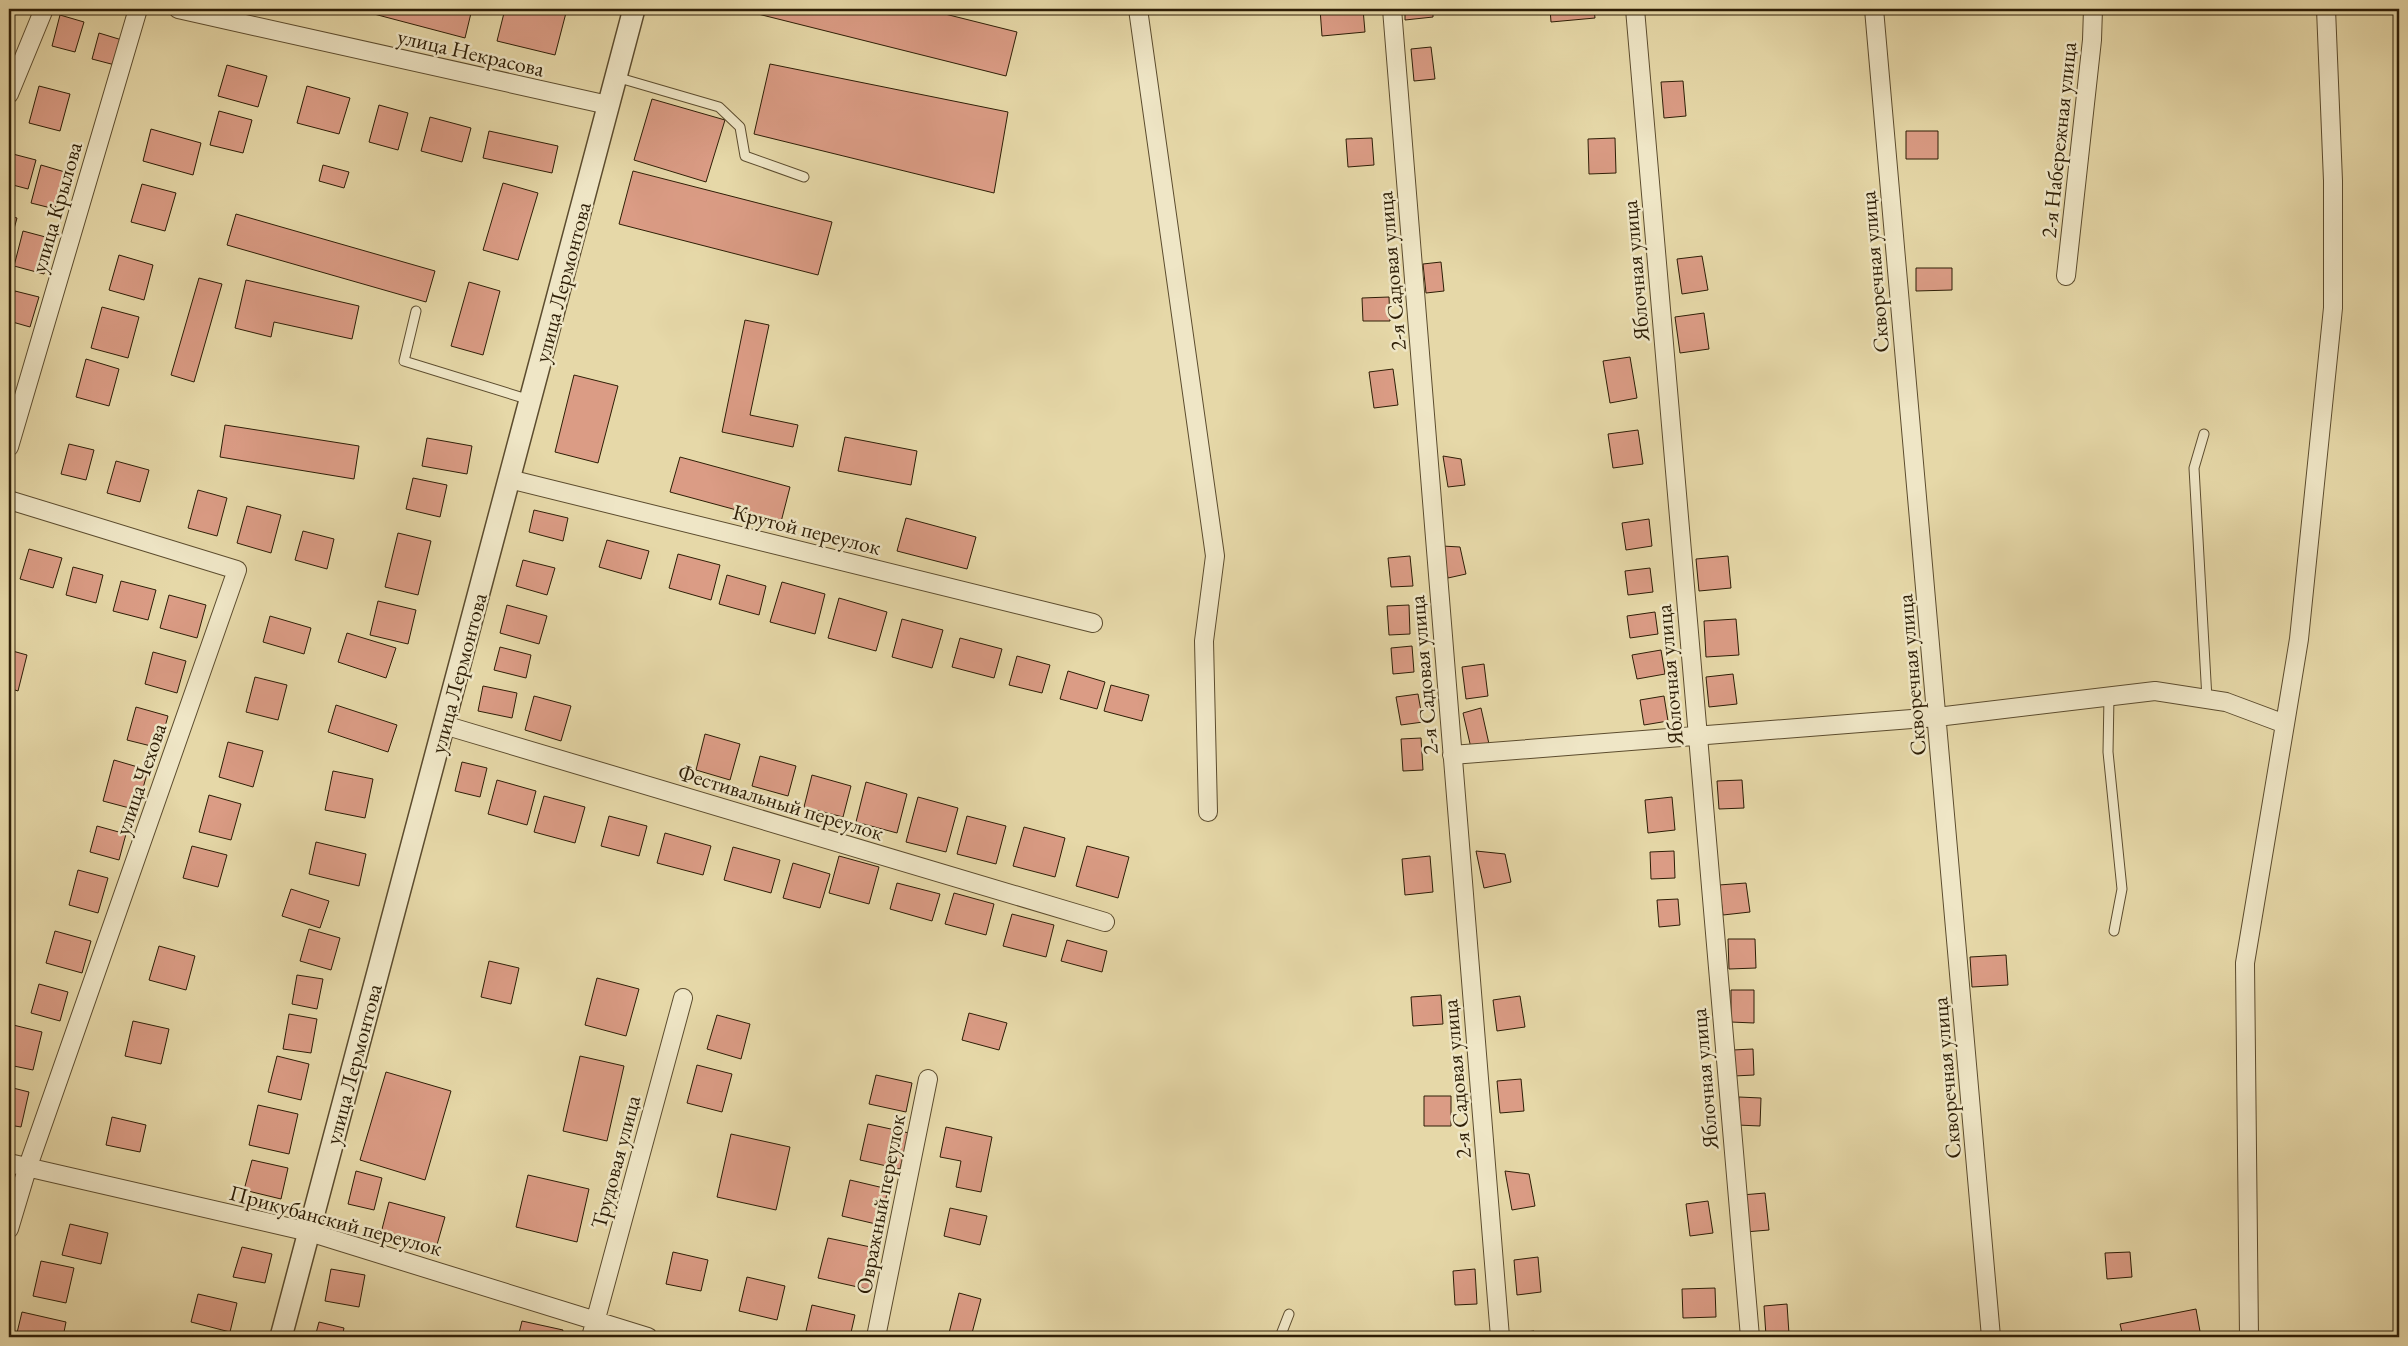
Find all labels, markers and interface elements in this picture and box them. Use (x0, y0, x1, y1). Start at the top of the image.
street label: улица Некрасова (395, 21, 547, 84)
street label: 2-я Набережная улица (2034, 40, 2083, 240)
street label: улица Крылова (24, 138, 89, 276)
street label: 2-я Садовая улица (1370, 190, 1413, 352)
street label: Скворечная улица (1853, 190, 1896, 354)
street label: улица Лермонтова (527, 198, 598, 366)
street label: Яблочная улица (1615, 199, 1656, 344)
street label: Крутой переулок (730, 497, 884, 562)
street label: улица Лермонтова (423, 589, 494, 757)
street label: Скворечная улица (1890, 593, 1933, 757)
street label: 2-я Садовая улица (1402, 594, 1445, 756)
street label: Яблочная улица (1649, 603, 1690, 748)
street label: улица Чехова (108, 719, 173, 839)
street label: Фестивальный переулок (674, 757, 888, 848)
street label: улица Лермонтова (318, 980, 389, 1148)
street label: Скворечная улица (1925, 996, 1968, 1160)
street label: 2-я Садовая улица (1435, 998, 1478, 1160)
street label: Яблочная улица (1684, 1007, 1725, 1152)
street label: Трудовая улица (584, 1092, 647, 1232)
street label: Овражный переулок (849, 1111, 912, 1296)
street label: Прикубанский переулок (226, 1178, 446, 1263)

